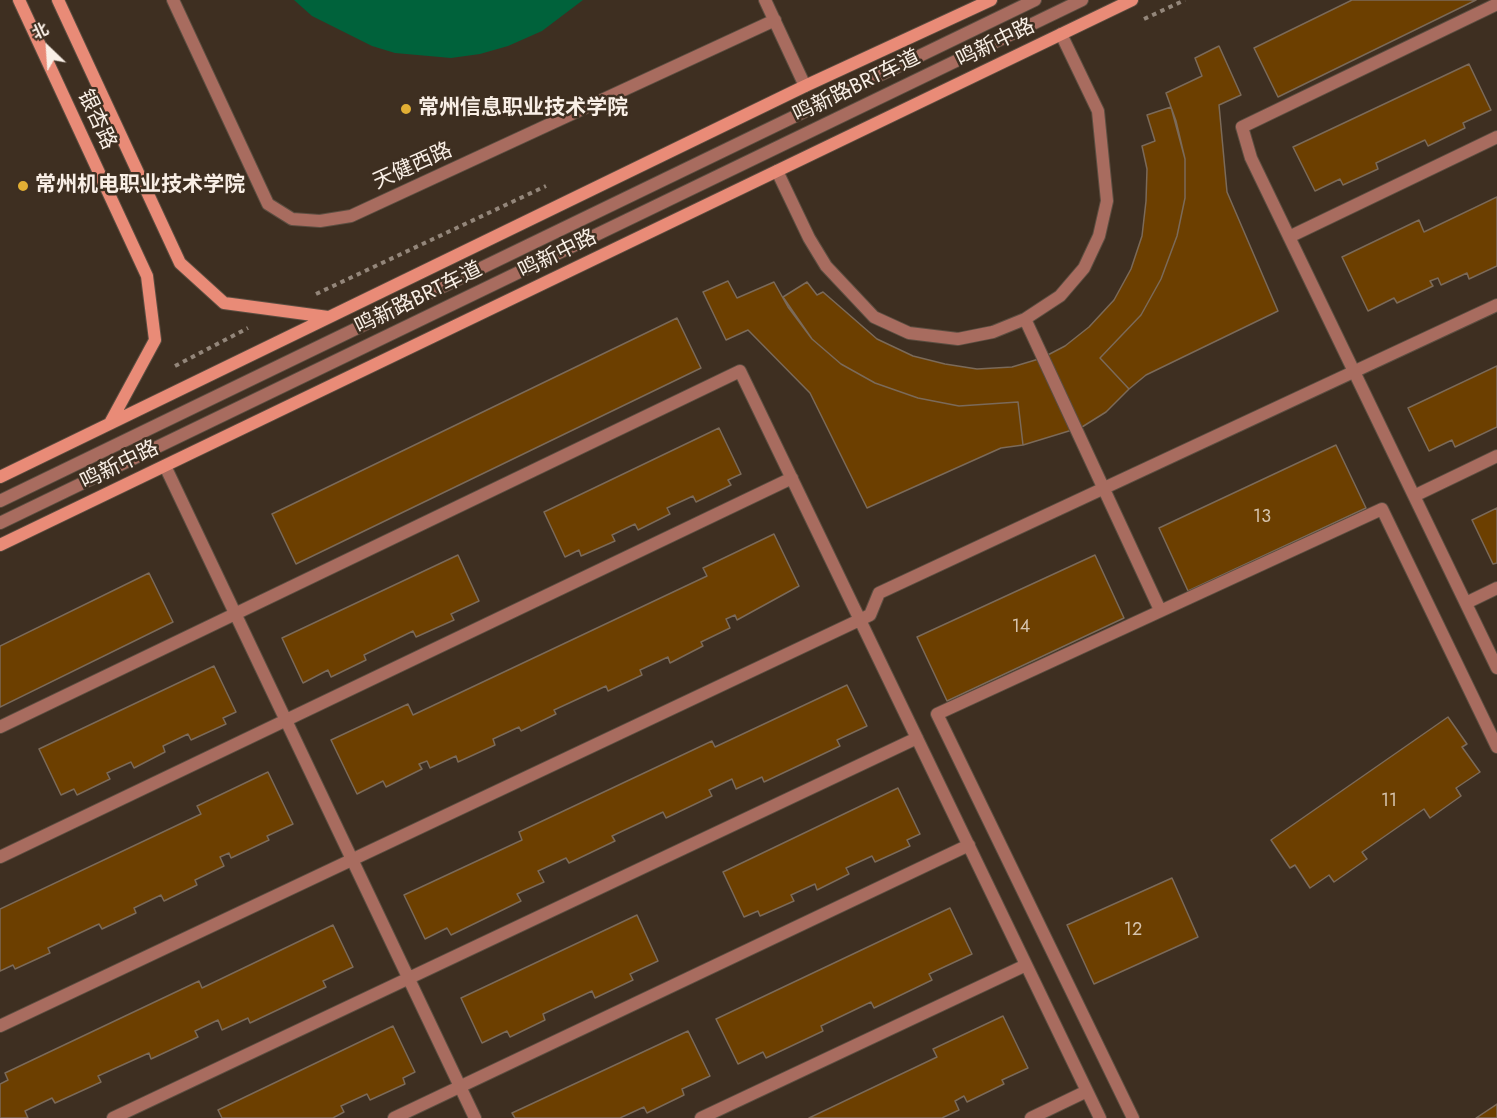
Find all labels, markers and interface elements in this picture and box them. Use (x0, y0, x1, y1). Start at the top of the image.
street label: 鸣新中路 (953, 14, 1039, 74)
text: 北 (28, 17, 52, 45)
north arrow (18, 18, 78, 78)
street label: 鸣新路BRT车道 (789, 45, 925, 129)
street label: 银杏路 (71, 86, 121, 154)
place label: 常州信息职业技术学院 (418, 96, 628, 122)
marker: 常州信息职业技术学院 (399, 102, 413, 116)
street label: 天健西路 (370, 138, 456, 196)
place label: 常州机电职业技术学院 (35, 173, 245, 199)
marker: 常州机电职业技术学院 (16, 179, 30, 193)
street label: 鸣新中路 (515, 225, 601, 285)
street label: 鸣新路BRT车道 (351, 257, 487, 341)
street label: 鸣新中路 (77, 436, 163, 496)
house number: 13 (1253, 507, 1271, 529)
house number: 14 (1012, 617, 1030, 639)
house number: 11 (1381, 791, 1397, 813)
house number: 12 (1124, 920, 1142, 942)

